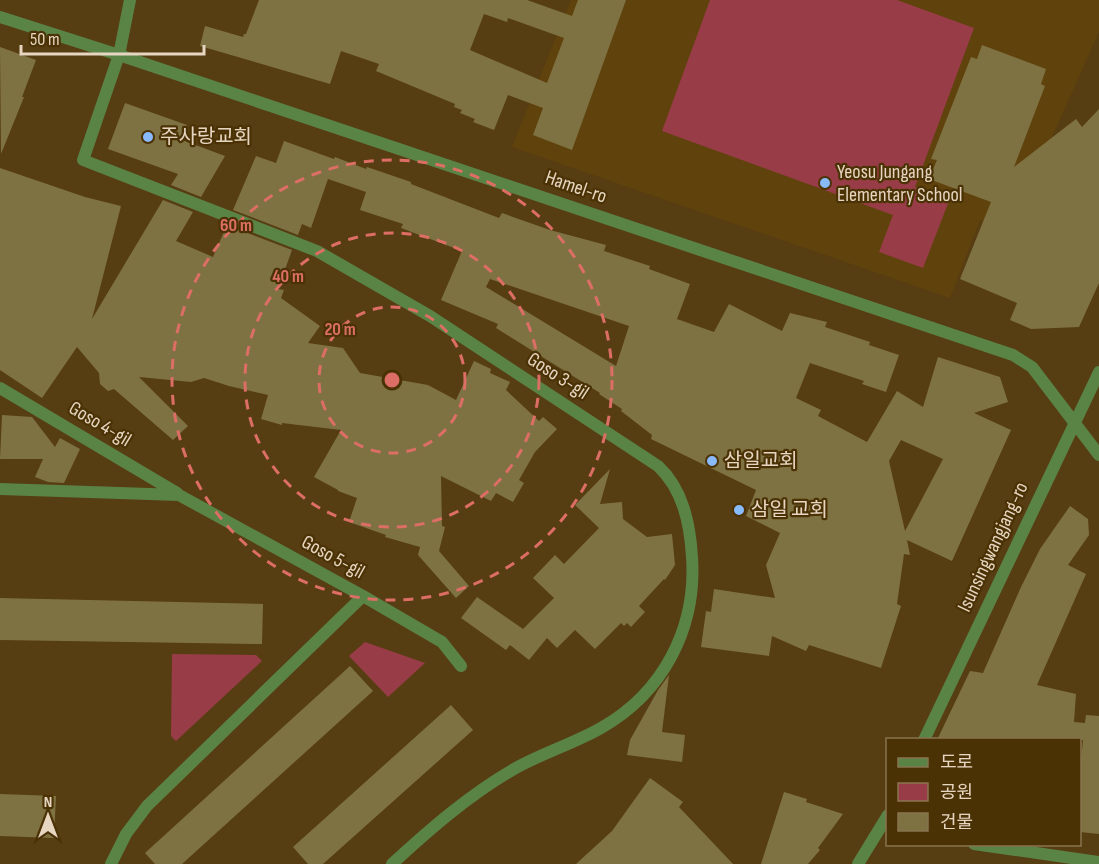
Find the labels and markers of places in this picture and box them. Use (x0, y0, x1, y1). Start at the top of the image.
place label: 주사랑교회 (160, 125, 252, 149)
marker: 주사랑교회 (141, 130, 155, 144)
place label: Yeosu Jungang Elementary School (837, 160, 963, 207)
marker: Yeosu Jungang Elementary School (818, 176, 832, 190)
centre of rings (382, 370, 402, 390)
place label: 삼일교회 (724, 449, 798, 473)
marker: 삼일교회 (705, 454, 719, 468)
place label: 삼일 교회 (751, 498, 828, 522)
marker: 삼일 교회 (732, 503, 746, 517)

